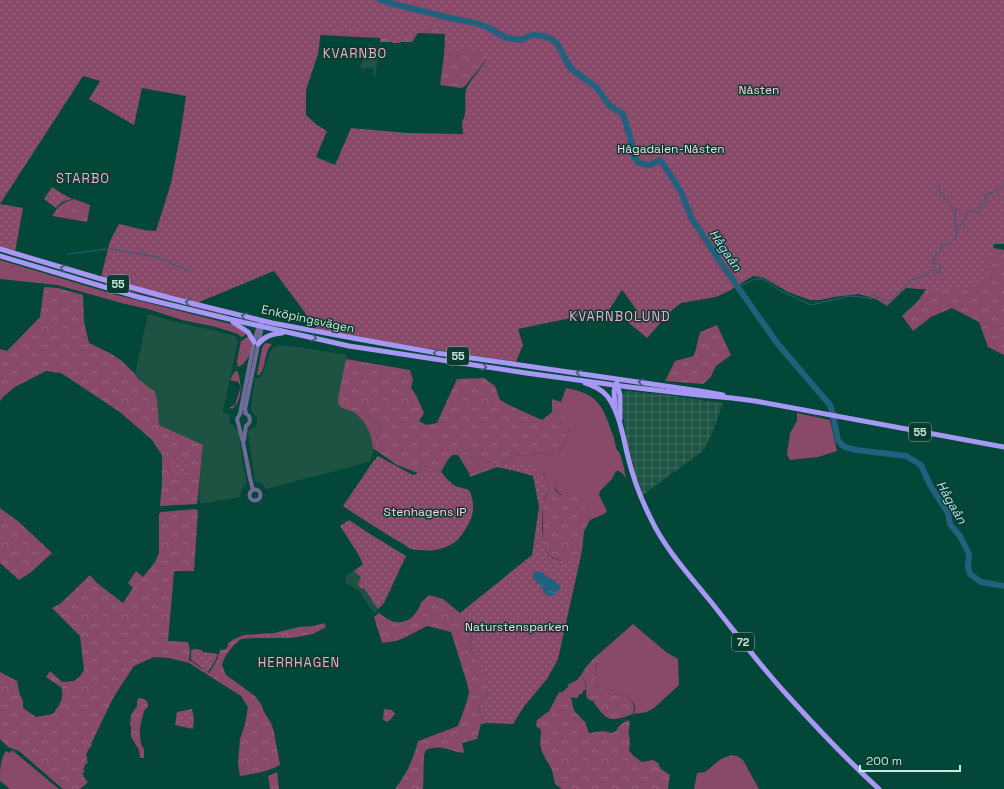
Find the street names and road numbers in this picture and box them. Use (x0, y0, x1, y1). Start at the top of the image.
road number: 55 (107, 275, 129, 293)
street label: Enköpingsvägen (260, 301, 356, 337)
road number: 55 (447, 347, 469, 365)
road number: 55 (909, 423, 931, 441)
road number: 72 (732, 633, 754, 651)

